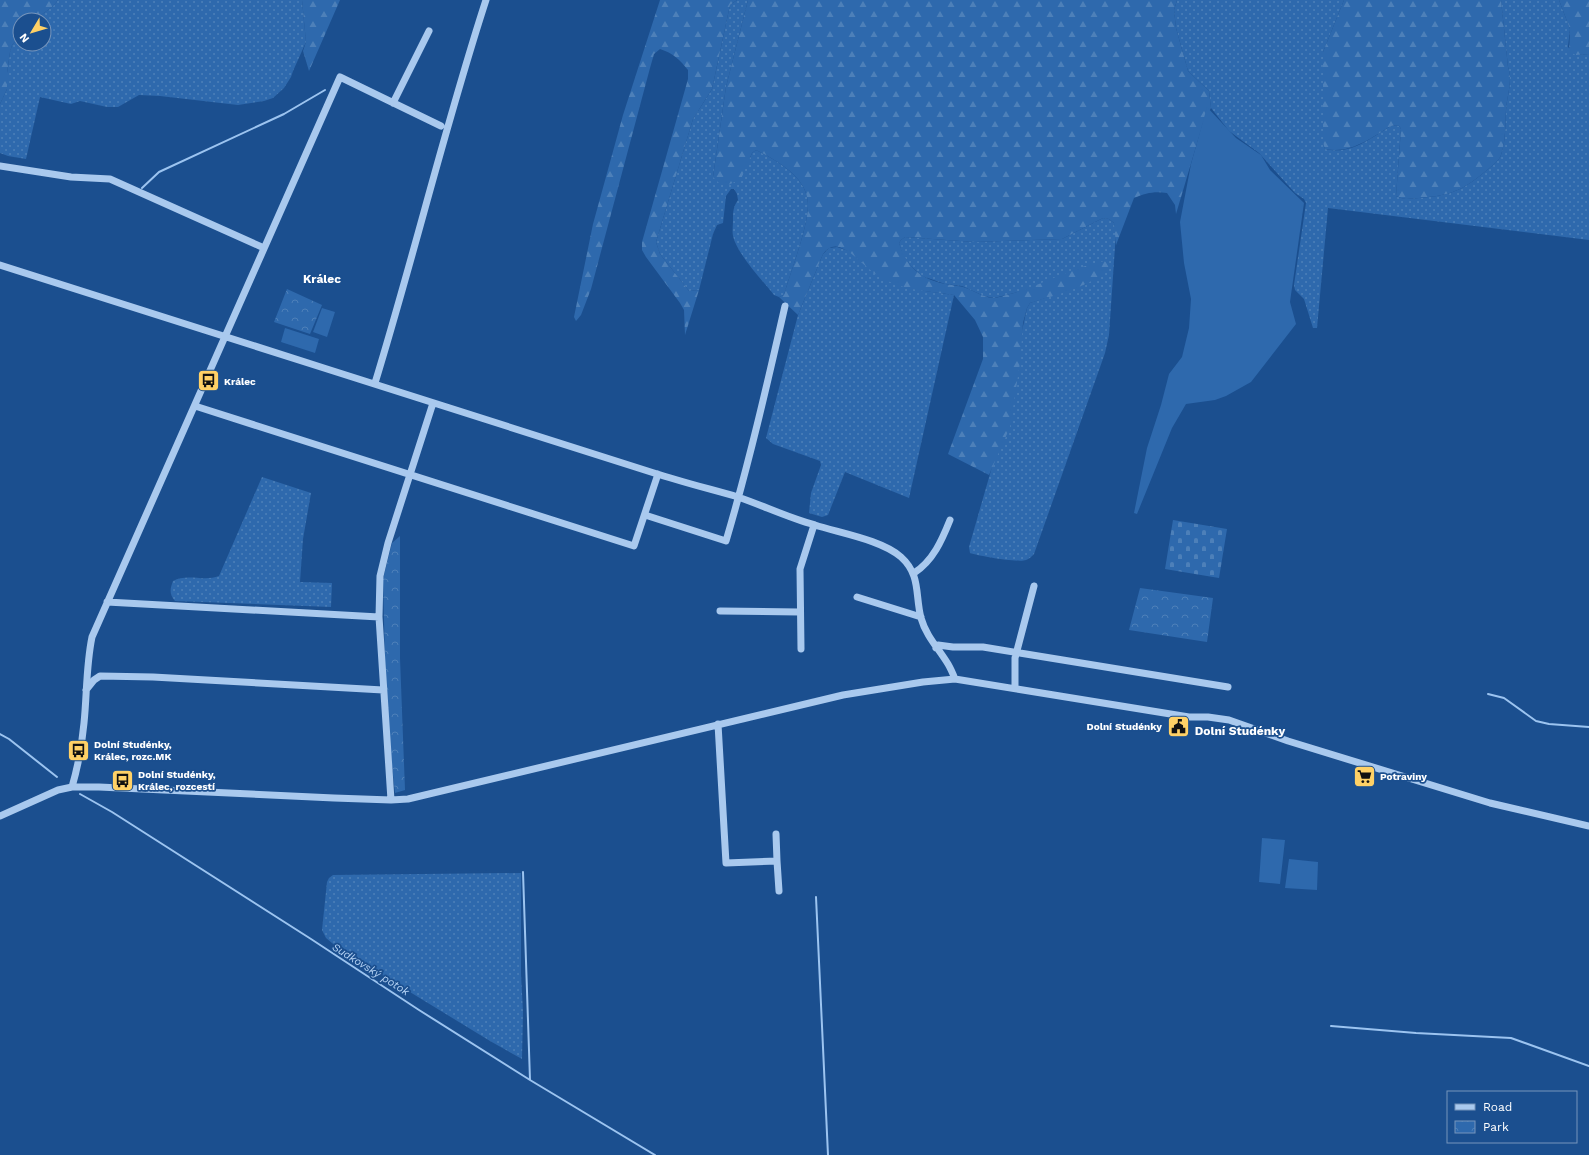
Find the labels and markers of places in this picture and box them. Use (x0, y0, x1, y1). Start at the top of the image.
bus stop icon: Králec (196, 368, 222, 394)
place label: Králec (224, 376, 256, 387)
public building icon: Dolní Studénky (1165, 713, 1191, 739)
place label: Dolní Studénky (1086, 721, 1162, 732)
bus stop icon: Dolní Studénky, Králec, rozc.MK (65, 737, 91, 763)
place label: Dolní Studénky, Králec, rozc.MK (94, 739, 172, 762)
supermarket icon: Potraviny (1351, 763, 1377, 789)
bus stop icon: Dolní Studénky, Králec, rozcestí (109, 767, 135, 793)
place label: Dolní Studénky, Králec, rozcestí (138, 769, 216, 792)
place label: Potraviny (1380, 771, 1427, 782)

